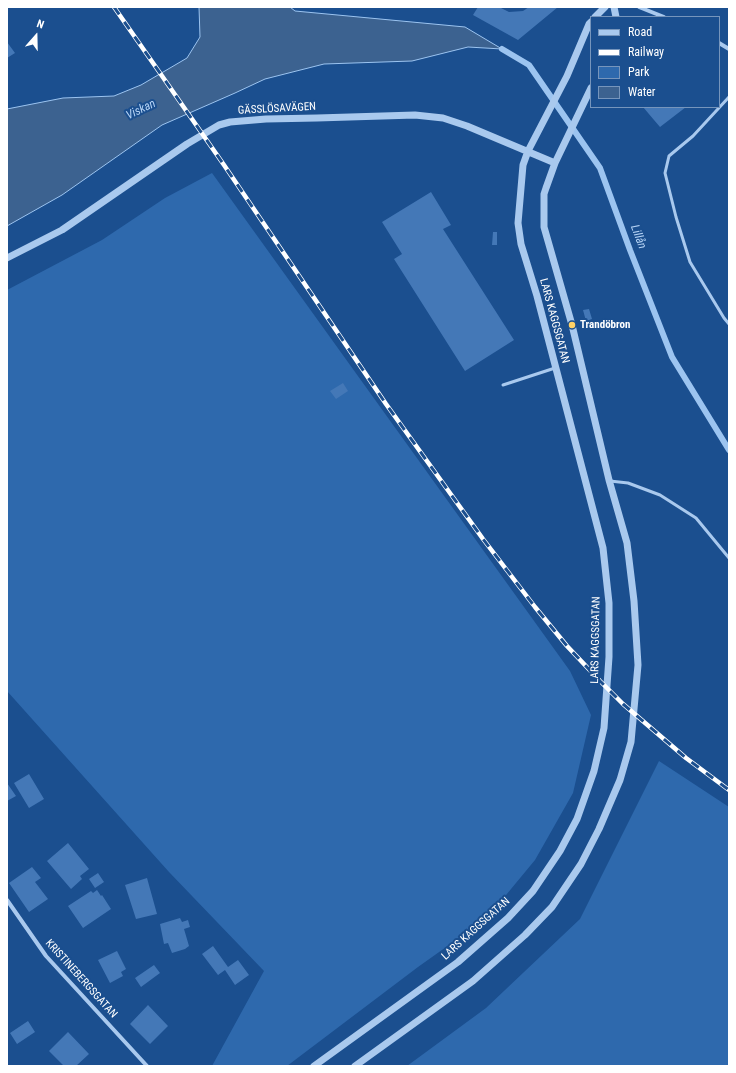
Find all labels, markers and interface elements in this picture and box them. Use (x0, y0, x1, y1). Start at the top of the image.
north arrow (16, 16, 56, 56)
legend (590, 16, 720, 108)
text: N (35, 17, 46, 32)
text: Road (628, 25, 652, 39)
text: Railway (628, 45, 664, 59)
text: Park (628, 65, 649, 79)
text: Water (628, 85, 656, 99)
water label: Viskan (124, 97, 158, 123)
street label: GÄSSLÖSAVÄGEN (238, 100, 316, 118)
water label: Lillån (627, 223, 649, 251)
street label: LARS KAGGSGATAN (536, 277, 572, 365)
place label: Trandöbron (580, 318, 630, 332)
marker: Trandöbron (567, 320, 577, 330)
street label: LARS KAGGSGATAN (589, 596, 603, 684)
street label: LARS KAGGSGATAN (439, 895, 513, 963)
street label: KRISTINEBERGSGATAN (42, 937, 120, 1021)

